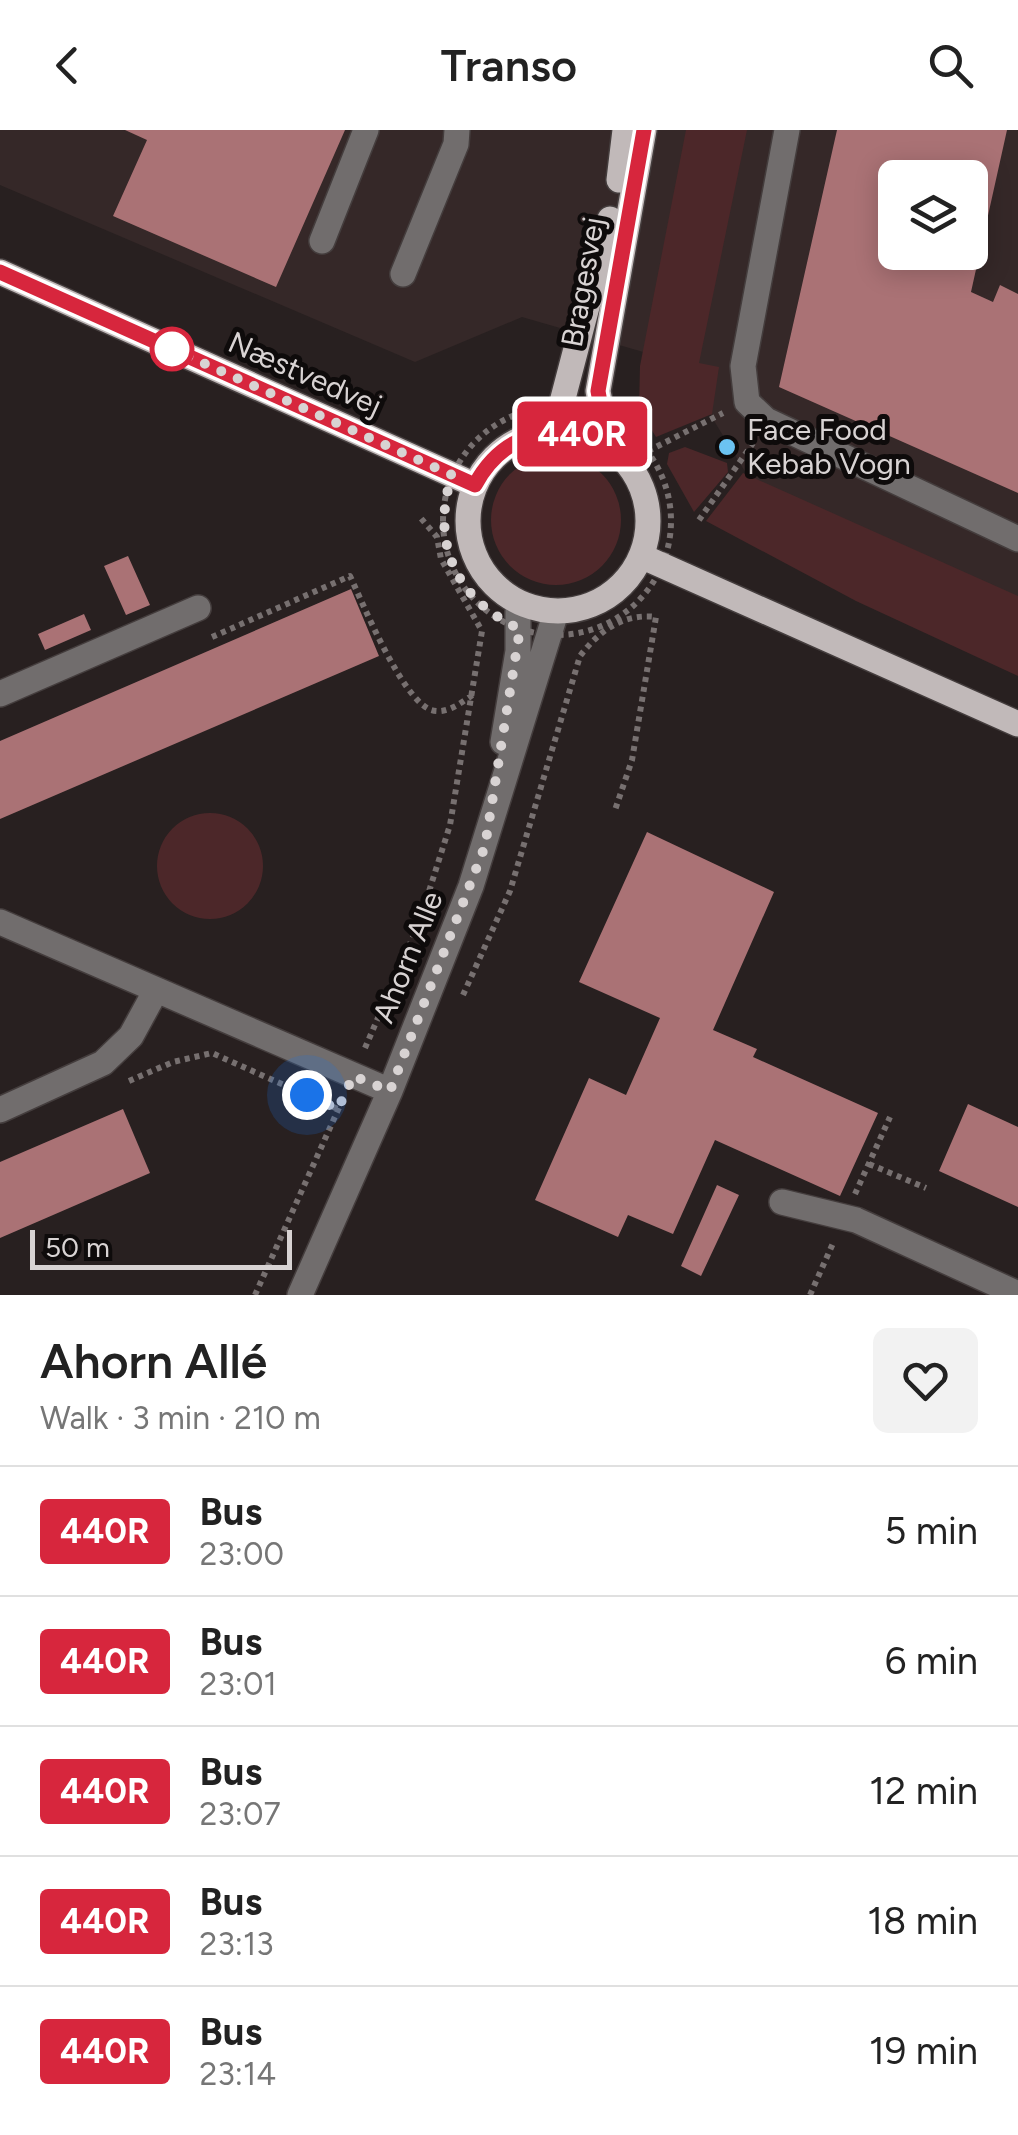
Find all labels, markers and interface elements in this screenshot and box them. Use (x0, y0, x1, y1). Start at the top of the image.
icon: back (40, 38, 95, 93)
text: Transo (441, 38, 577, 92)
icon: search (923, 38, 978, 93)
map controls (878, 160, 988, 270)
button: layers (878, 160, 988, 270)
street label: Bragesvej (553, 214, 612, 350)
street label: Næstvedvej (223, 323, 388, 424)
unlabelled marker (151, 328, 193, 370)
line badge: 440R (512, 402, 652, 466)
place label: Face Food Kebab Vogn (747, 411, 911, 482)
text: 440R (537, 413, 627, 455)
marker: Face Food Kebab Vogn (716, 436, 738, 458)
street label: Ahorn Alle (364, 886, 451, 1028)
your location (282, 1070, 332, 1120)
scale bar (30, 1225, 292, 1270)
text: 50 m (45, 1230, 110, 1264)
button: heart (873, 1328, 978, 1433)
text: Ahorn Allé (40, 1332, 267, 1390)
text: Walk · 3 min · 210 m (40, 1399, 321, 1437)
text: Bus (200, 1489, 262, 1535)
text: 5 min (884, 1508, 978, 1554)
text: 440R (60, 1510, 150, 1552)
text: 23:00 (200, 1535, 284, 1573)
text: Bus (200, 1619, 262, 1665)
text: 6 min (885, 1638, 978, 1684)
text: 440R (60, 1640, 150, 1682)
text: 23:01 (200, 1665, 277, 1703)
text: Bus (200, 1749, 262, 1795)
text: 12 min (869, 1768, 978, 1814)
text: 440R (60, 1770, 150, 1812)
text: 23:07 (200, 1795, 281, 1833)
text: Bus (200, 1879, 262, 1925)
text: 18 min (867, 1898, 978, 1944)
text: 440R (60, 1900, 150, 1942)
text: 23:13 (200, 1925, 274, 1963)
text: Bus (200, 2009, 262, 2055)
text: 19 min (869, 2028, 978, 2074)
text: 440R (60, 2030, 150, 2072)
text: 23:14 (200, 2055, 276, 2093)

